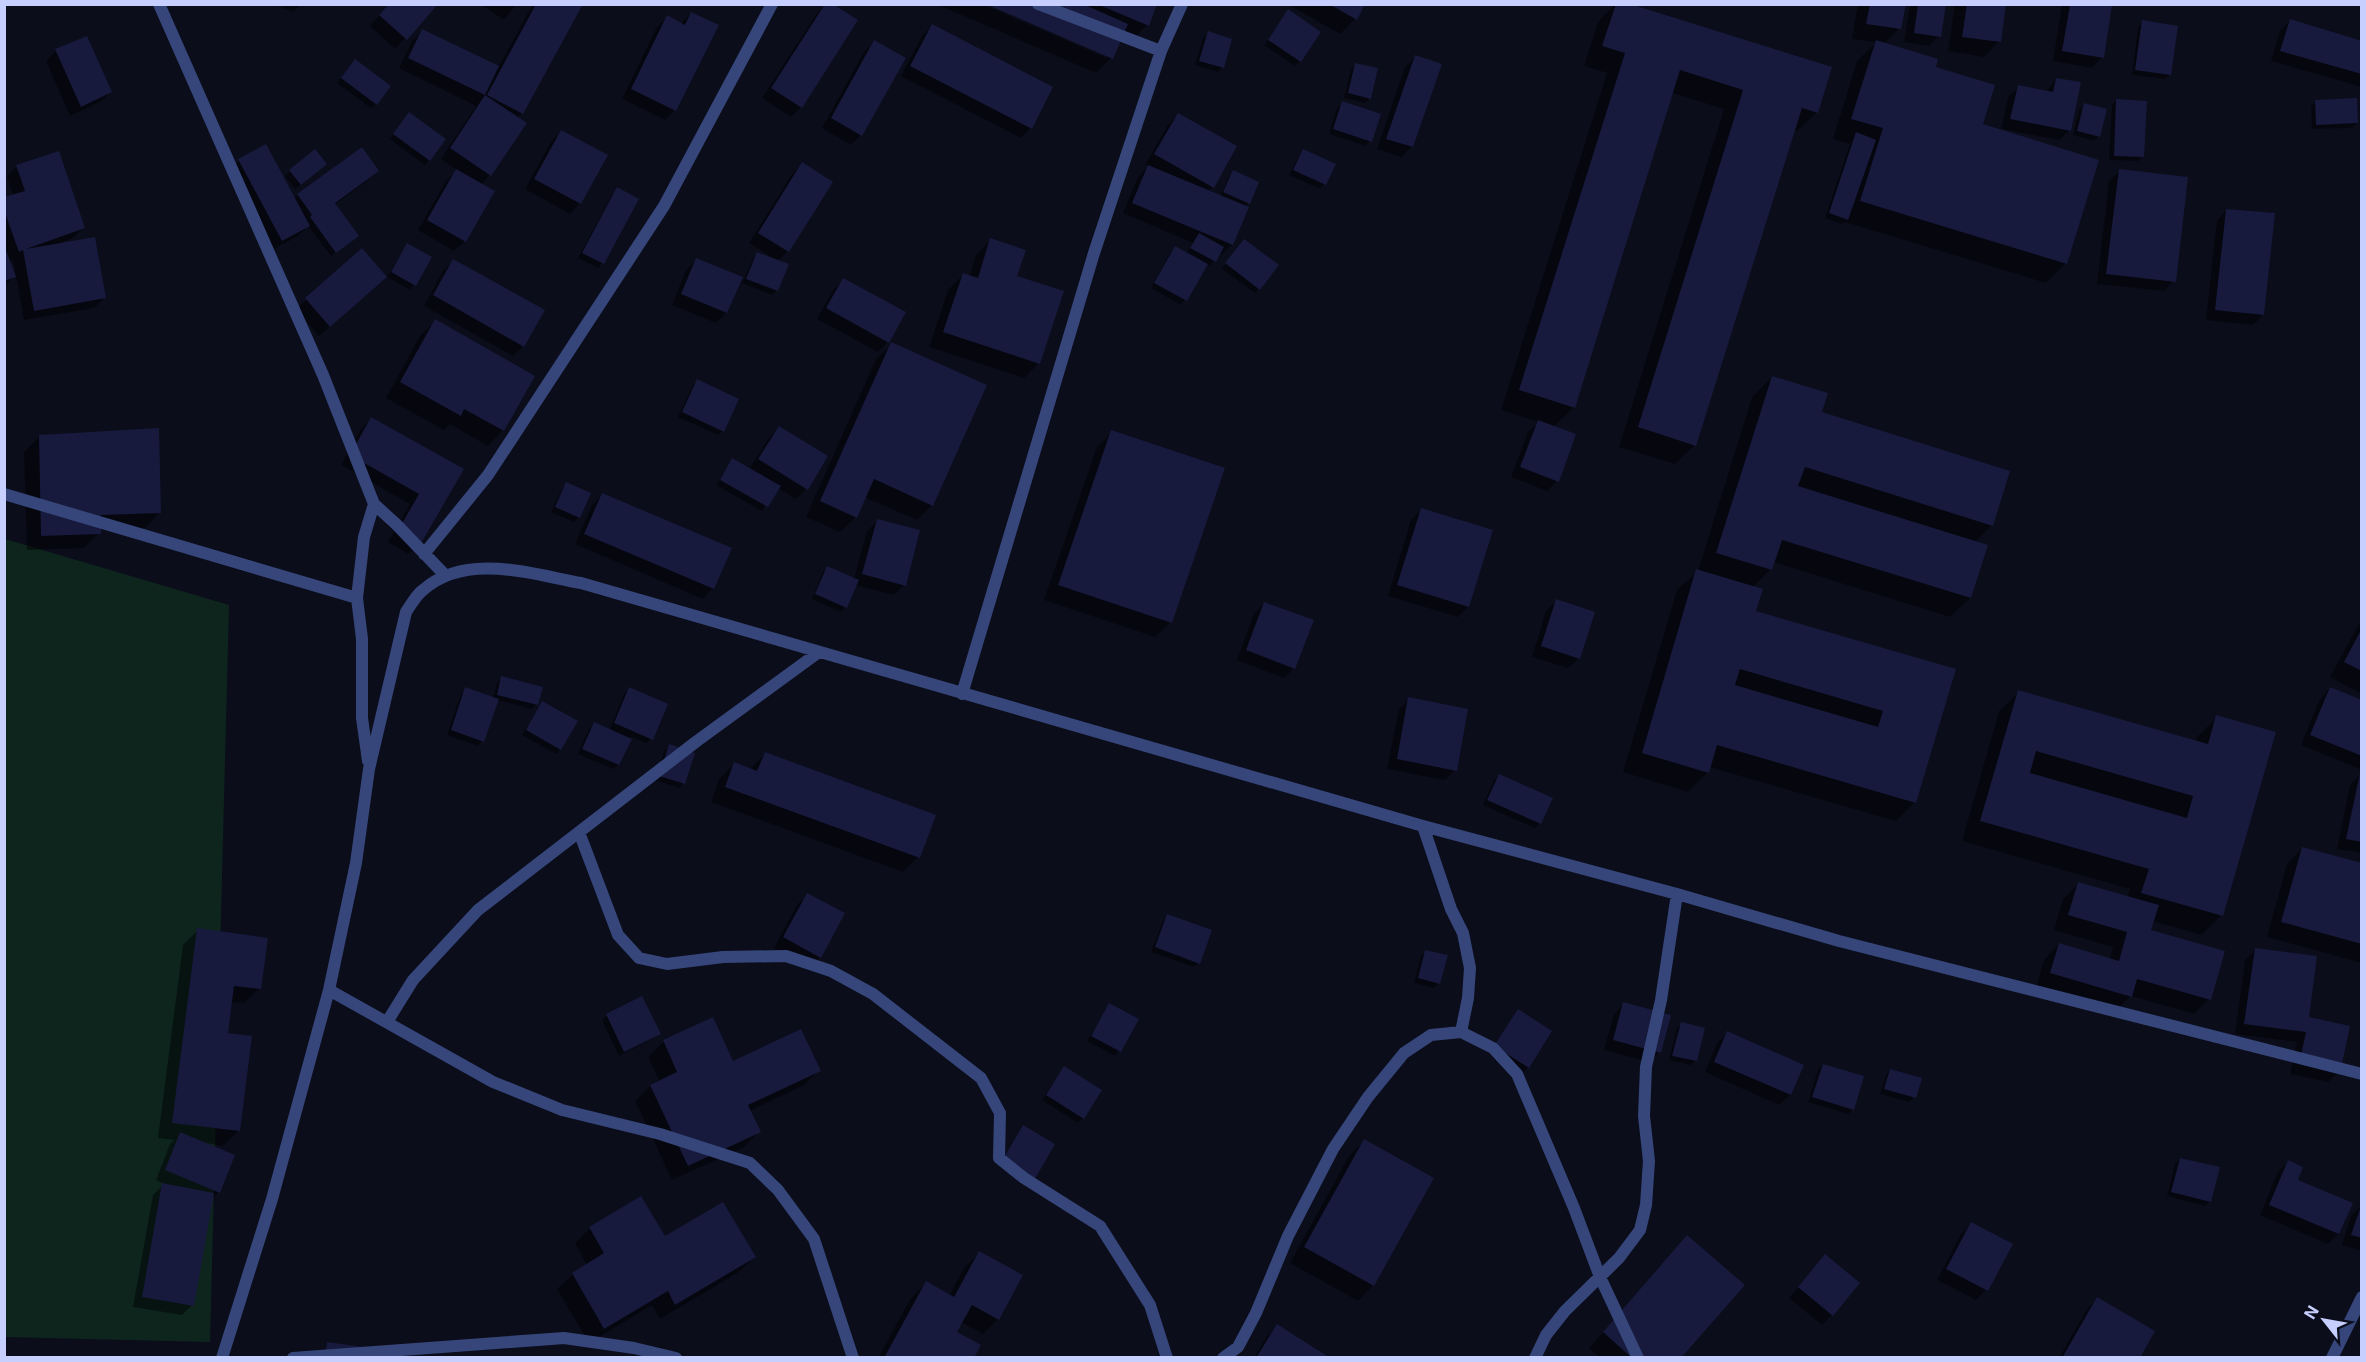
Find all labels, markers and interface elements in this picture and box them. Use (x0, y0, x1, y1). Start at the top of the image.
north arrow (2294, 1290, 2354, 1350)
text: N (2299, 1302, 2323, 1323)

